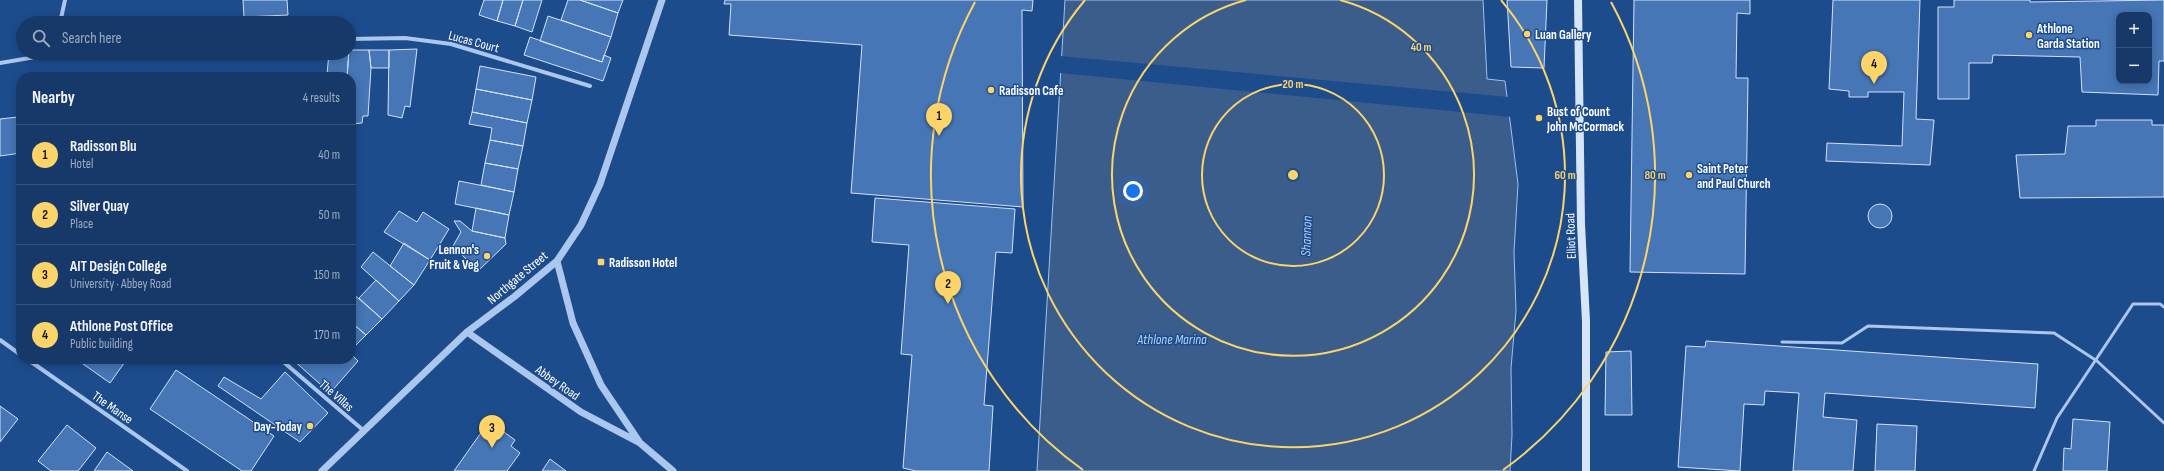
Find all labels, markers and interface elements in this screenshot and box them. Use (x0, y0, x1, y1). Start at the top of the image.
map controls (2116, 12, 2152, 84)
button: + (2116, 12, 2152, 48)
search box (16, 16, 356, 60)
place label: Athlone Garda Station (2036, 21, 2100, 52)
icon: search (30, 27, 52, 49)
place label: Luan Gallery (1535, 27, 1592, 43)
street label: Lucas Court (447, 28, 501, 56)
text: Search here (62, 29, 122, 48)
marker: Luan Gallery (1522, 29, 1532, 39)
marker: Athlone Garda Station (2024, 30, 2034, 40)
text: 40 m (1410, 40, 1432, 55)
button: − (2116, 48, 2152, 84)
pin: 4 (1861, 51, 1887, 84)
text: 20 m (1283, 77, 1303, 92)
place label: Radisson Cafe (999, 83, 1064, 99)
marker: Radisson Cafe (986, 85, 996, 95)
text: Nearby (32, 88, 75, 108)
text: 4 results (303, 90, 340, 106)
pin: 1 (926, 103, 952, 136)
place label: Bust of Count John McCormack (1546, 104, 1625, 135)
marker: Bust of Count John McCormack (1534, 113, 1544, 123)
text: Radisson Blu (70, 137, 137, 156)
text: 1 (42, 147, 48, 163)
text: 40 m (318, 147, 340, 163)
text: Hotel (70, 156, 94, 172)
place label: Saint Peter and Paul Church (1697, 161, 1771, 192)
centre of rings (1286, 168, 1300, 182)
text: 60 m (1554, 168, 1576, 183)
text: 80 m (1644, 168, 1666, 183)
marker: Saint Peter and Paul Church (1684, 170, 1694, 180)
your location (1123, 181, 1143, 201)
text: Silver Quay (70, 197, 129, 216)
text: 2 (42, 207, 48, 223)
text: 50 m (319, 207, 340, 223)
street label: Elliot Road (1562, 213, 1580, 259)
water label: Shannon (1297, 215, 1316, 257)
text: Place (70, 216, 93, 232)
place label: Lennon's Fruit & Veg (429, 242, 480, 273)
street label: Northgate Street (484, 248, 551, 308)
marker: Lennon's Fruit & Veg (482, 251, 492, 261)
place label: Radisson Hotel (609, 255, 678, 271)
text: AIT Design College (70, 257, 167, 276)
marker: Radisson Hotel (596, 257, 606, 267)
text: 3 (42, 267, 48, 283)
text: 150 m (314, 267, 340, 283)
pin: 2 (935, 271, 961, 304)
text: University · Abbey Road (70, 276, 171, 292)
text: Athlone Post Office (70, 317, 173, 336)
text: 4 (42, 327, 48, 343)
text: 170 m (314, 327, 340, 343)
water label: Athlone Marina (1136, 331, 1207, 348)
text: Public building (70, 336, 133, 352)
street label: Abbey Road (531, 361, 583, 404)
street label: The Villas (316, 376, 357, 415)
street label: The Manse (89, 388, 136, 428)
pin: 3 (479, 415, 505, 448)
place label: Day-Today (254, 419, 303, 435)
marker: Day-Today (305, 421, 315, 431)

